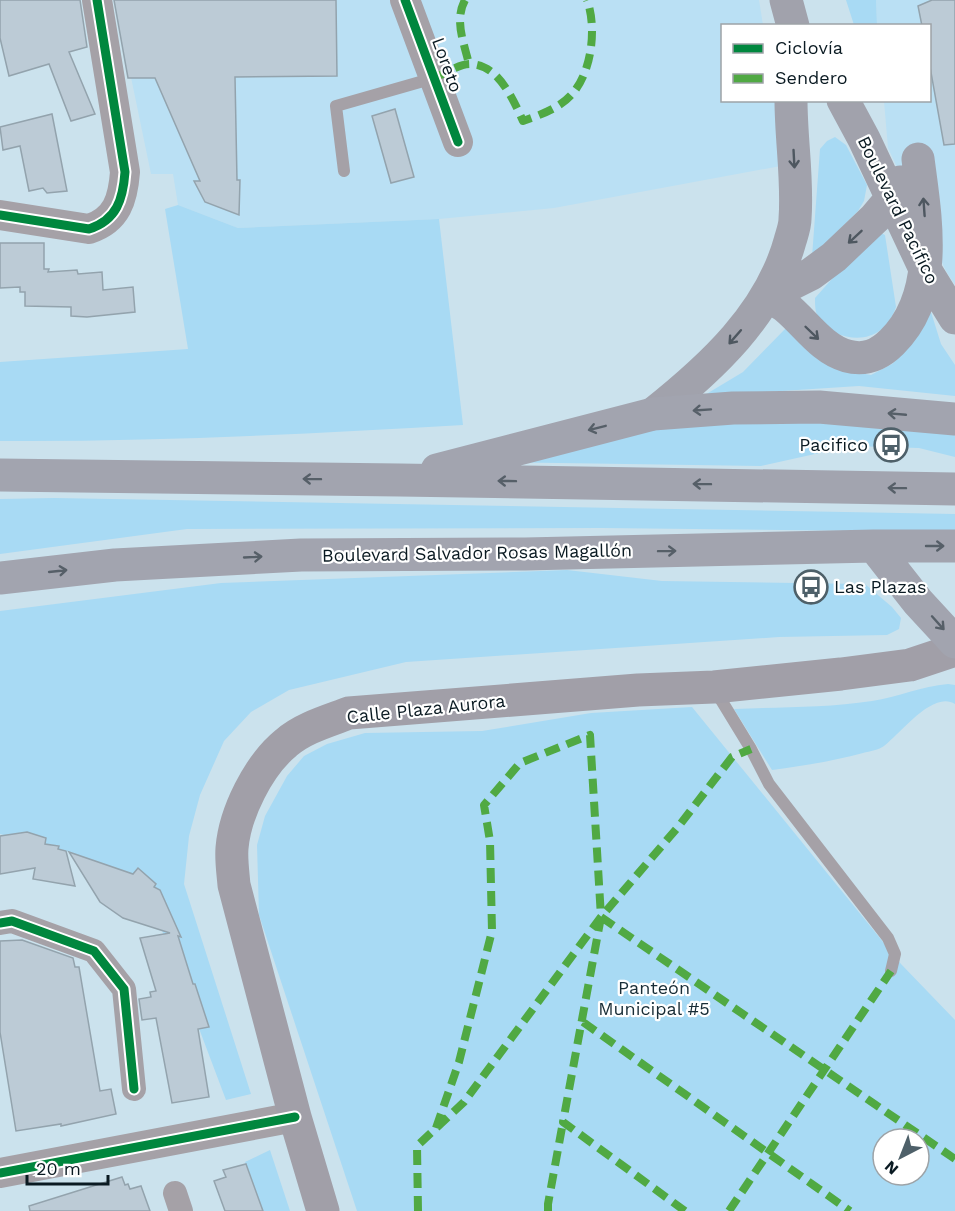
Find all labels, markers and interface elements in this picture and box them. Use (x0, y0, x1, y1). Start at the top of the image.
legend (721, 24, 931, 102)
street label: Loreto (428, 35, 467, 95)
text: Ciclovía (775, 37, 843, 58)
text: Sendero (775, 67, 848, 88)
street label: Boulevard Pacífico (854, 132, 943, 287)
one-way arrow (789, 148, 800, 168)
one-way arrow (918, 198, 929, 218)
one-way arrow (848, 229, 863, 244)
one-way arrow (805, 325, 820, 340)
one-way arrow (728, 330, 742, 345)
one-way arrow (693, 405, 713, 416)
one-way arrow (887, 408, 907, 419)
one-way arrow (588, 423, 607, 435)
bus stop icon: Pacifico (873, 427, 909, 463)
place label: Pacifico (799, 434, 868, 455)
one-way arrow (302, 473, 322, 485)
one-way arrow (497, 476, 517, 487)
one-way arrow (692, 478, 712, 490)
one-way arrow (887, 482, 907, 494)
street label: Boulevard Salvador Rosas Magallón (322, 539, 632, 566)
one-way arrow (925, 540, 945, 552)
one-way arrow (657, 545, 677, 556)
one-way arrow (242, 552, 262, 563)
one-way arrow (48, 565, 68, 576)
bus stop icon: Las Plazas (793, 569, 829, 605)
place label: Las Plazas (834, 576, 927, 597)
one-way arrow (931, 615, 945, 630)
street label: Calle Plaza Aurora (346, 690, 506, 727)
park label: Panteón Municipal #5 (598, 977, 710, 1019)
north arrow (871, 1127, 931, 1187)
scale bar (27, 1148, 108, 1186)
text: N (881, 1157, 902, 1179)
text: 20 m (36, 1158, 81, 1179)

